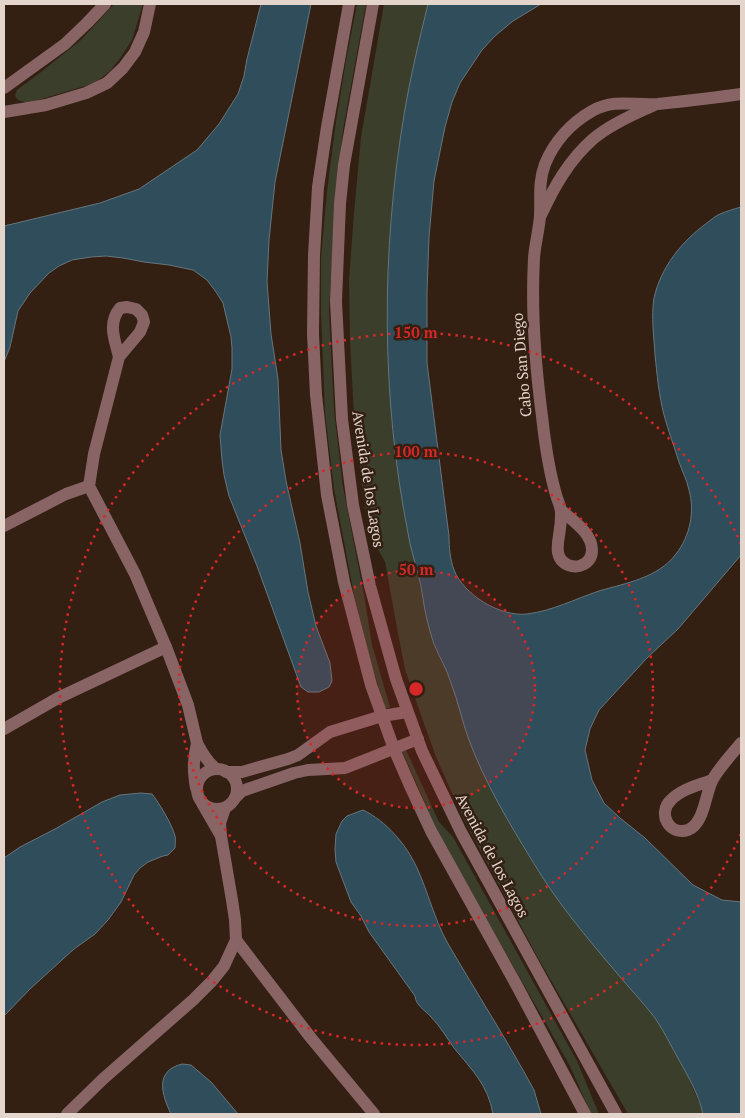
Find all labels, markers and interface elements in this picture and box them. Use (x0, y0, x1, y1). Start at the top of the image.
street label: Cabo San Diego (506, 312, 536, 418)
text: 150 m (394, 322, 438, 342)
street label: Avenida de los Lagos (348, 409, 390, 549)
text: 100 m (394, 441, 438, 461)
text: 50 m (399, 559, 434, 579)
centre of rings (407, 680, 425, 698)
street label: Avenida de los Lagos (452, 789, 534, 921)

